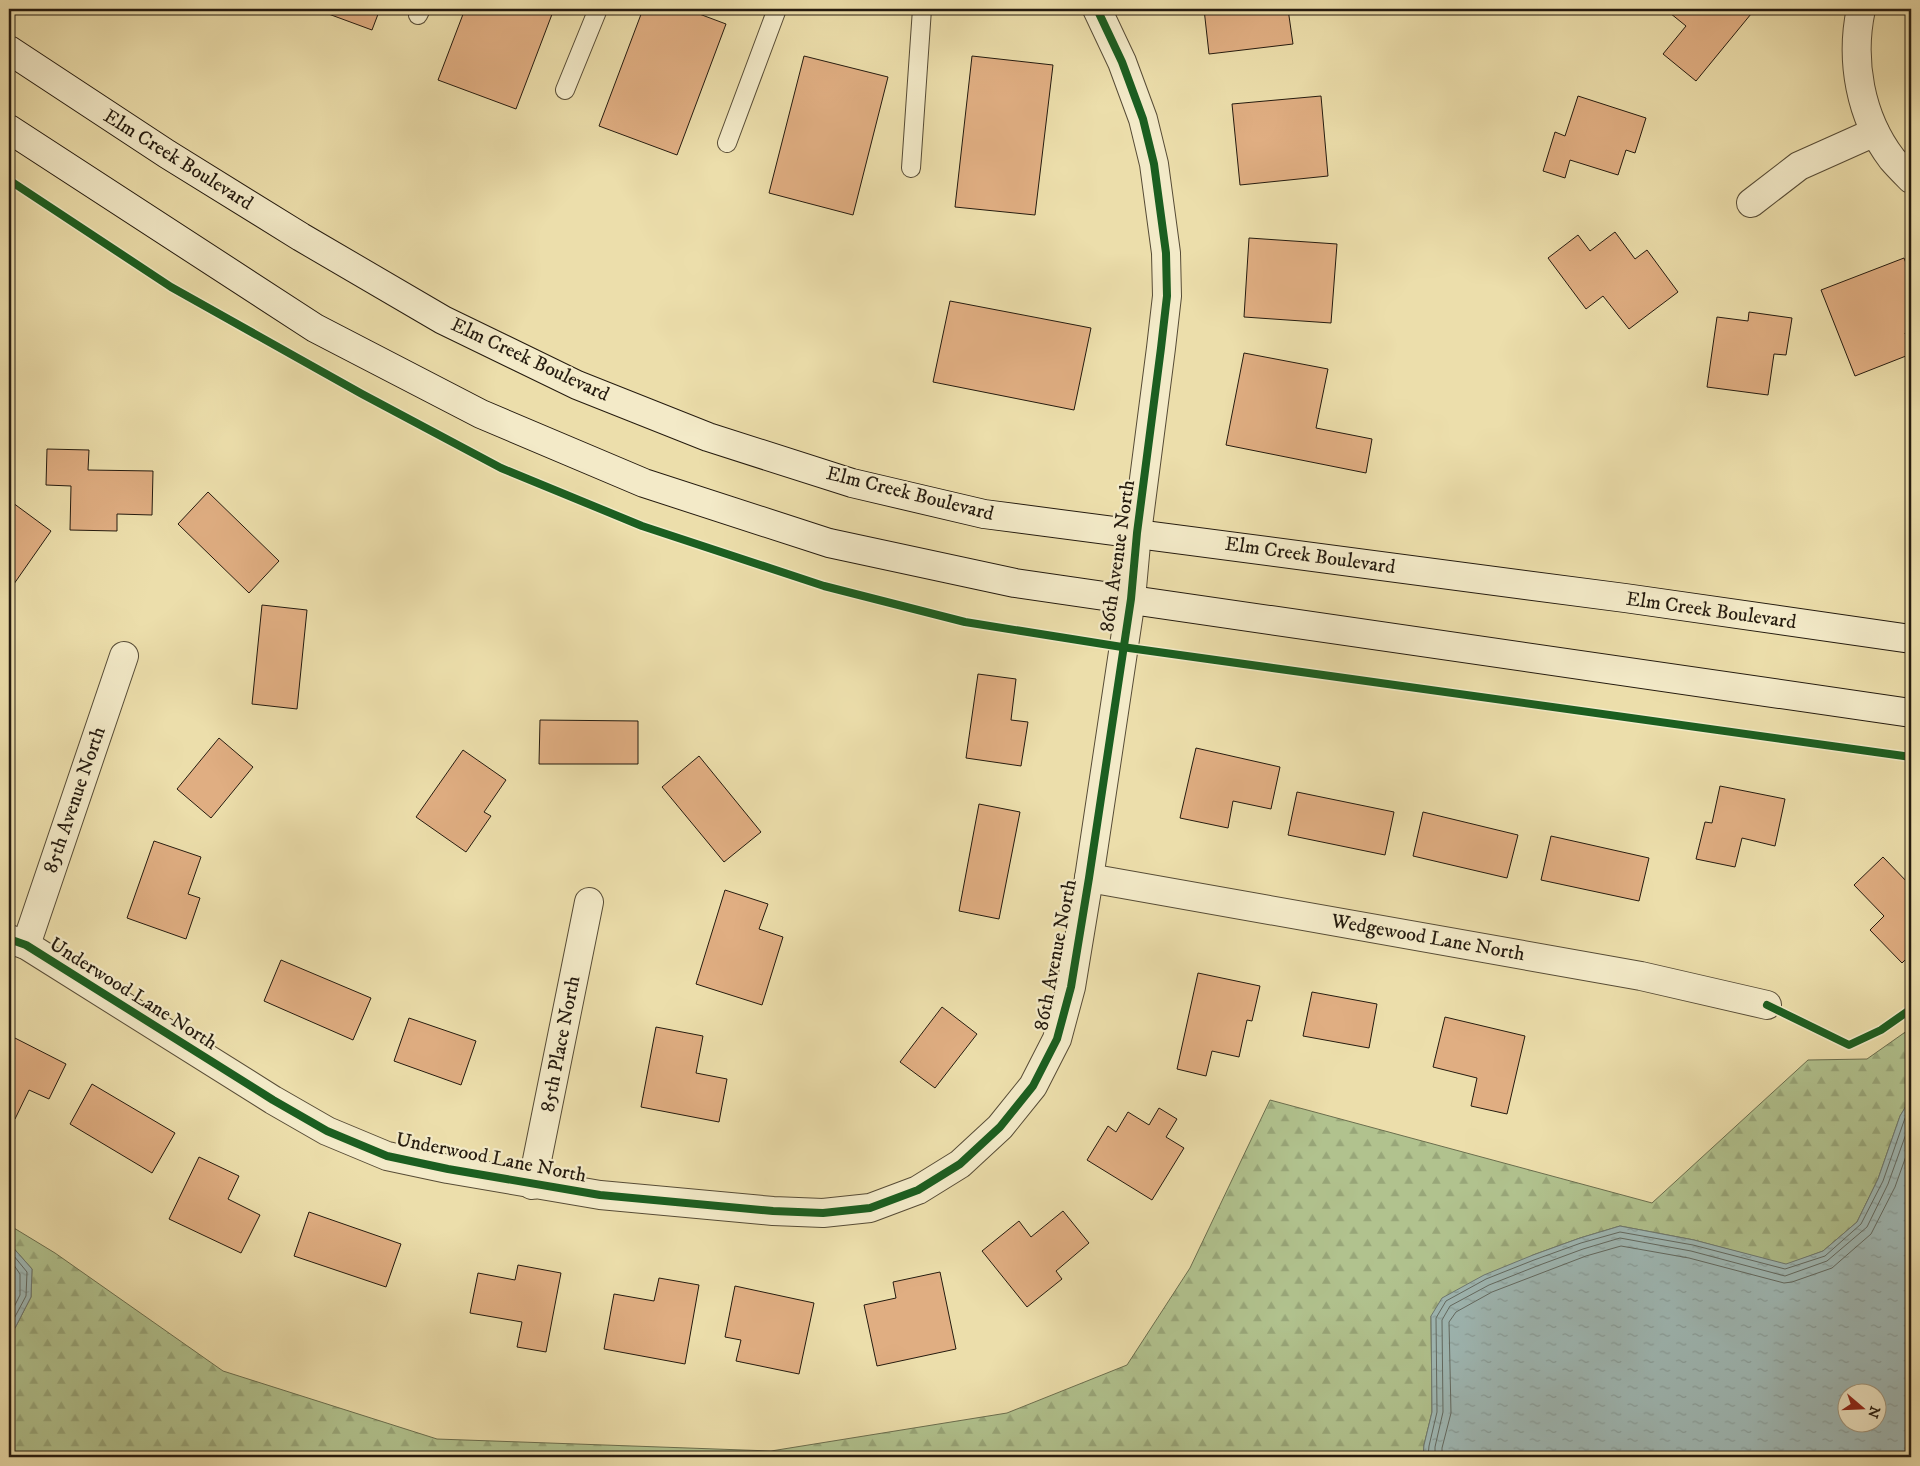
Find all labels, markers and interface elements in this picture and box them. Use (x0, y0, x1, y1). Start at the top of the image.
street label: Elm Creek Boulevard (99, 104, 257, 216)
street label: Elm Creek Boulevard (447, 312, 613, 408)
street label: Elm Creek Boulevard (824, 461, 996, 527)
street label: 86th Avenue North (1095, 478, 1141, 634)
street label: Elm Creek Boulevard (1223, 532, 1397, 580)
street label: Elm Creek Boulevard (1624, 587, 1798, 635)
street label: 85th Avenue North (38, 723, 112, 876)
street label: 86th Avenue North (1029, 877, 1083, 1033)
street label: Wedgewood Lane North (1328, 909, 1527, 967)
street label: Underwood Lane North (44, 932, 222, 1056)
street label: 85th Place North (536, 973, 587, 1114)
street label: Underwood Lane North (394, 1127, 589, 1189)
north arrow (1838, 1384, 1888, 1434)
text: N (1863, 1404, 1884, 1421)

